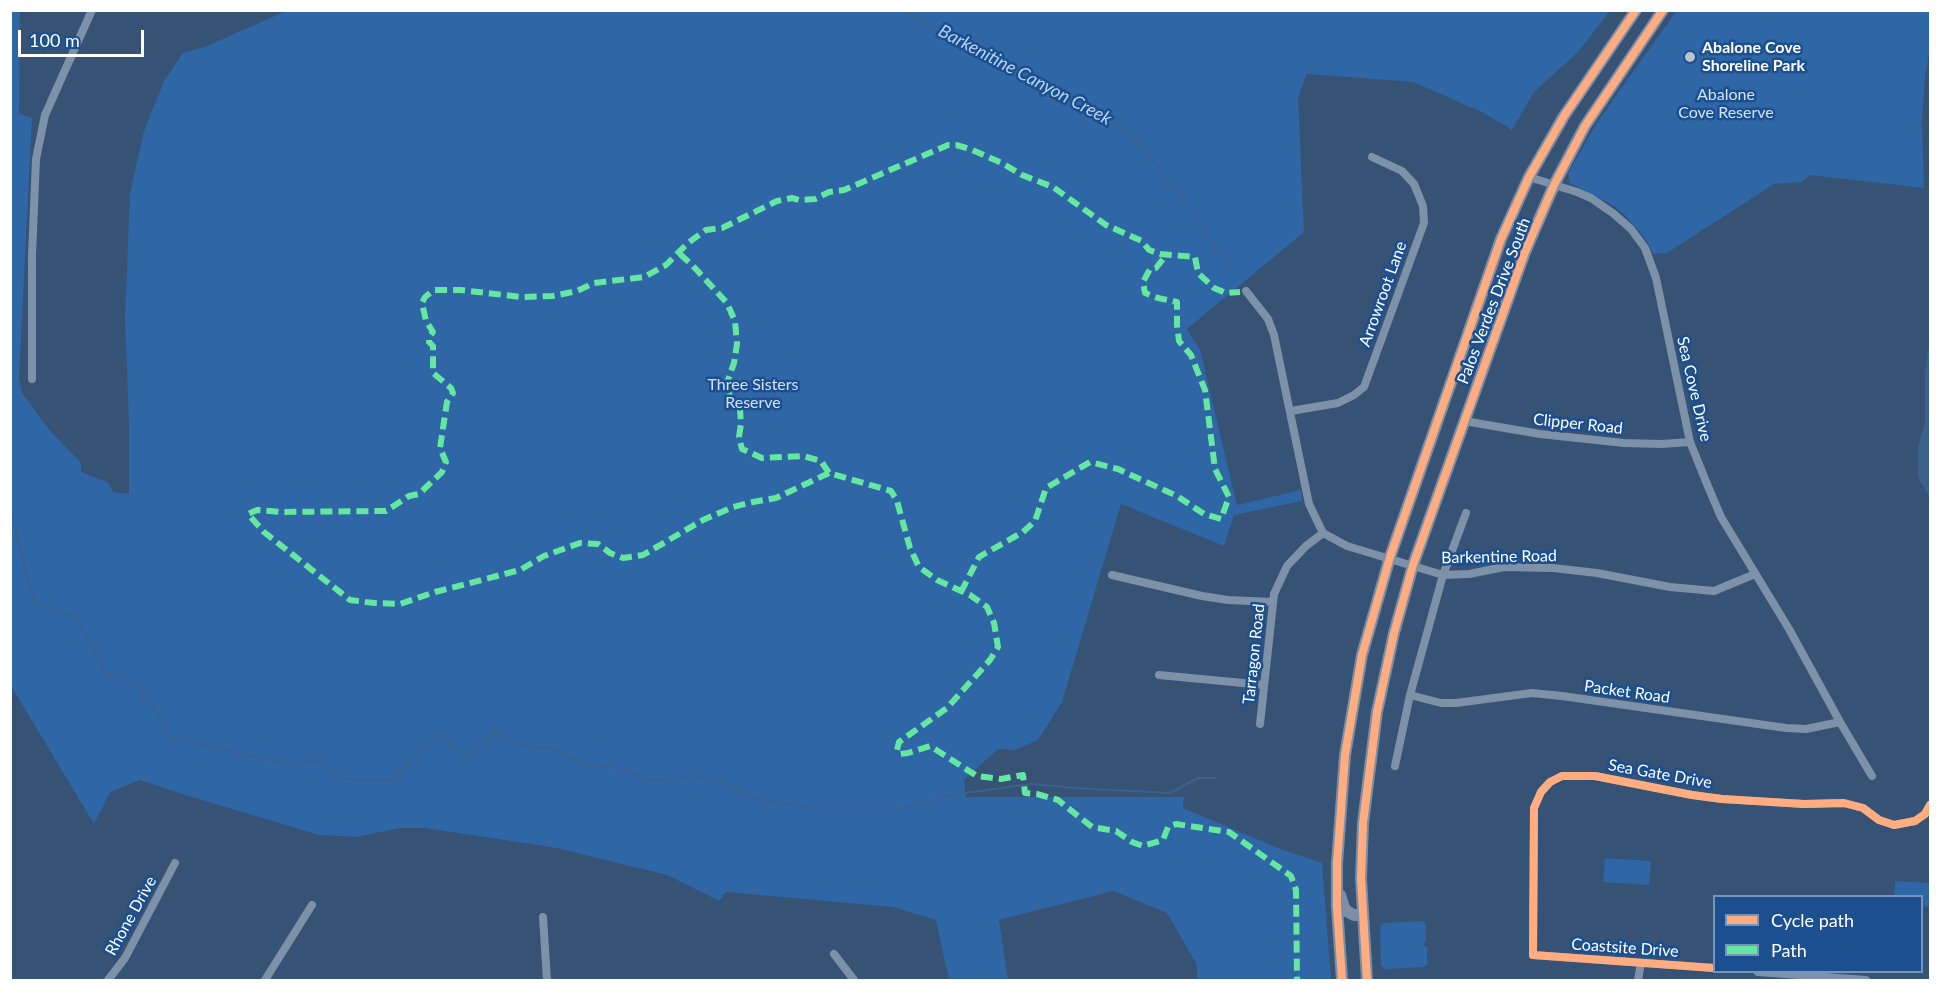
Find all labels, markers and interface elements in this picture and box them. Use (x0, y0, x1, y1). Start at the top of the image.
scale bar (21, 18, 147, 56)
water label: Barkenitine Canyon Creek (935, 20, 1115, 130)
text: 100 m (29, 29, 80, 51)
place label: Abalone Cove Shoreline Park (1702, 38, 1805, 76)
marker: Abalone Cove Shoreline Park (1683, 50, 1697, 64)
park label: Abalone Cove Reserve (1678, 85, 1774, 123)
street label: Palos Verdes Drive South (1453, 215, 1535, 387)
street label: Arrowroot Lane (1355, 239, 1411, 349)
street label: Sea Cove Drive (1673, 335, 1715, 443)
park label: Three Sisters Reserve (708, 375, 798, 413)
street label: Clipper Road (1532, 410, 1624, 438)
street label: Barkentine Road (1441, 546, 1557, 568)
street label: Tarragon Road (1239, 603, 1269, 705)
street label: Packet Road (1583, 676, 1671, 708)
street label: Sea Gate Drive (1607, 755, 1713, 793)
street label: Rhone Drive (101, 873, 161, 959)
legend (1713, 895, 1923, 973)
text: Cycle path (1771, 909, 1854, 931)
street label: Coastsite Drive (1571, 935, 1679, 961)
text: Path (1771, 939, 1807, 961)

